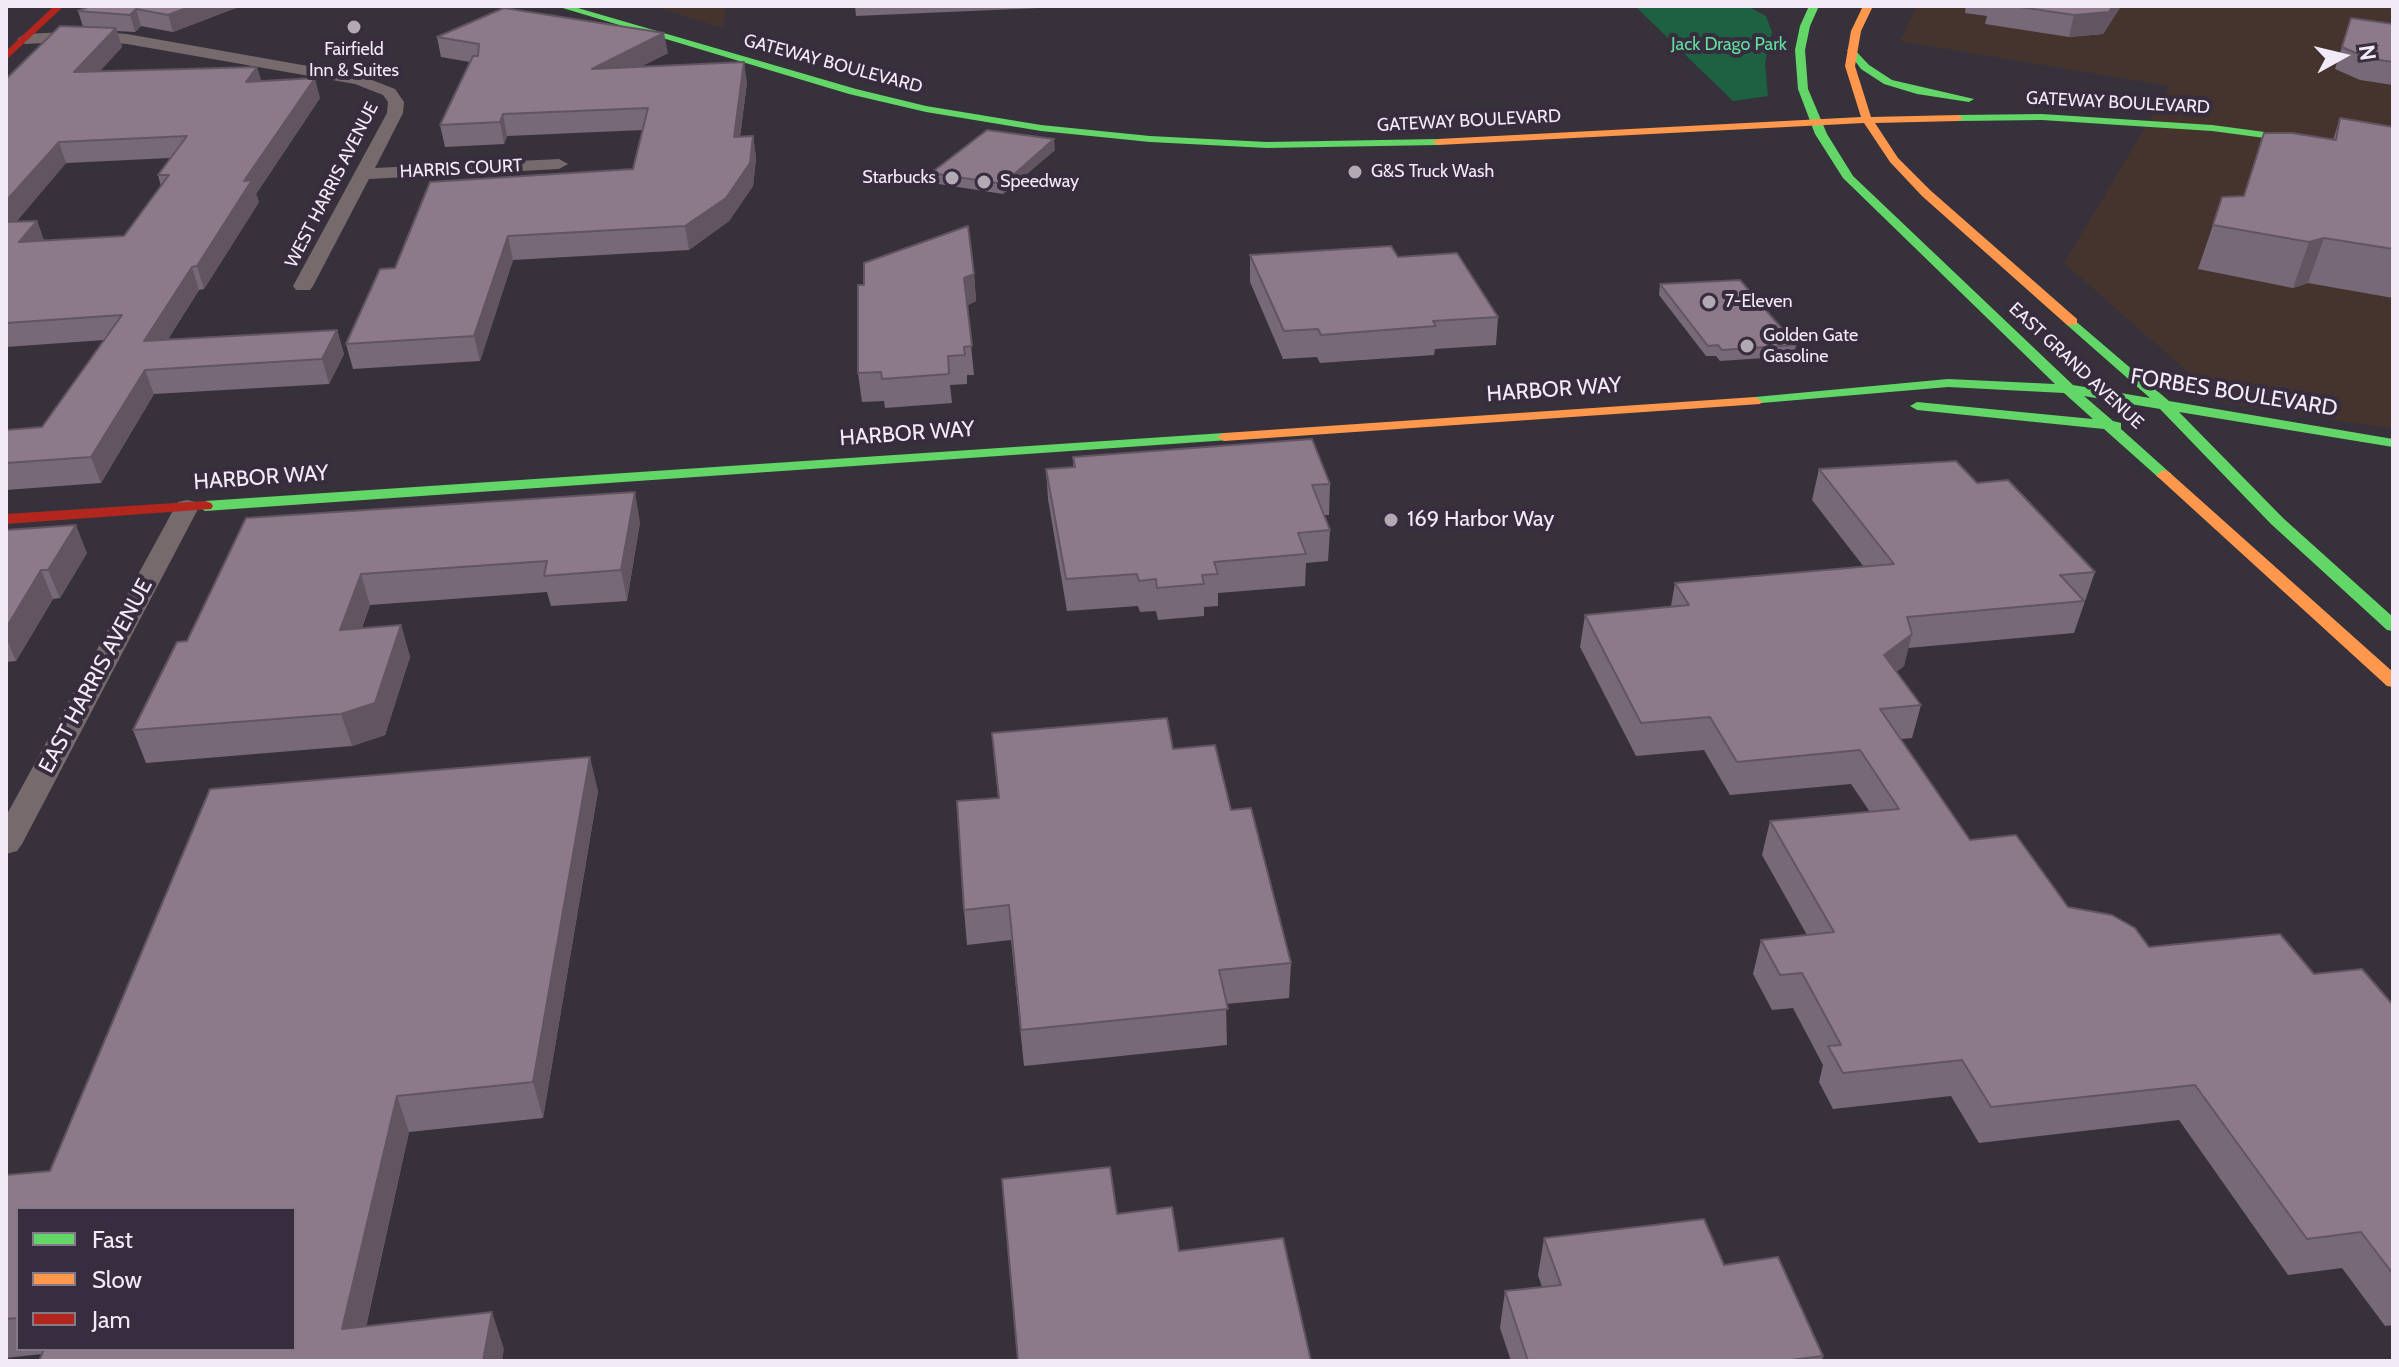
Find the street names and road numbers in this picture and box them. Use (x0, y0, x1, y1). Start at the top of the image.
street label: GATEWAY BOULEVARD (741, 30, 925, 98)
street label: GATEWAY BOULEVARD (2026, 87, 2210, 119)
street label: WEST HARRIS AVENUE (281, 99, 383, 271)
street label: GATEWAY BOULEVARD (1377, 105, 1561, 137)
street label: HARRIS COURT (399, 155, 523, 183)
street label: EAST GRAND AVENUE (2004, 298, 2148, 434)
street label: FORBES BOULEVARD (2129, 364, 2339, 422)
street label: HARBOR WAY (1486, 372, 1622, 408)
street label: HARBOR WAY (839, 416, 975, 452)
street label: HARBOR WAY (193, 460, 329, 496)
street label: EAST HARRIS AVENUE (34, 574, 158, 778)

